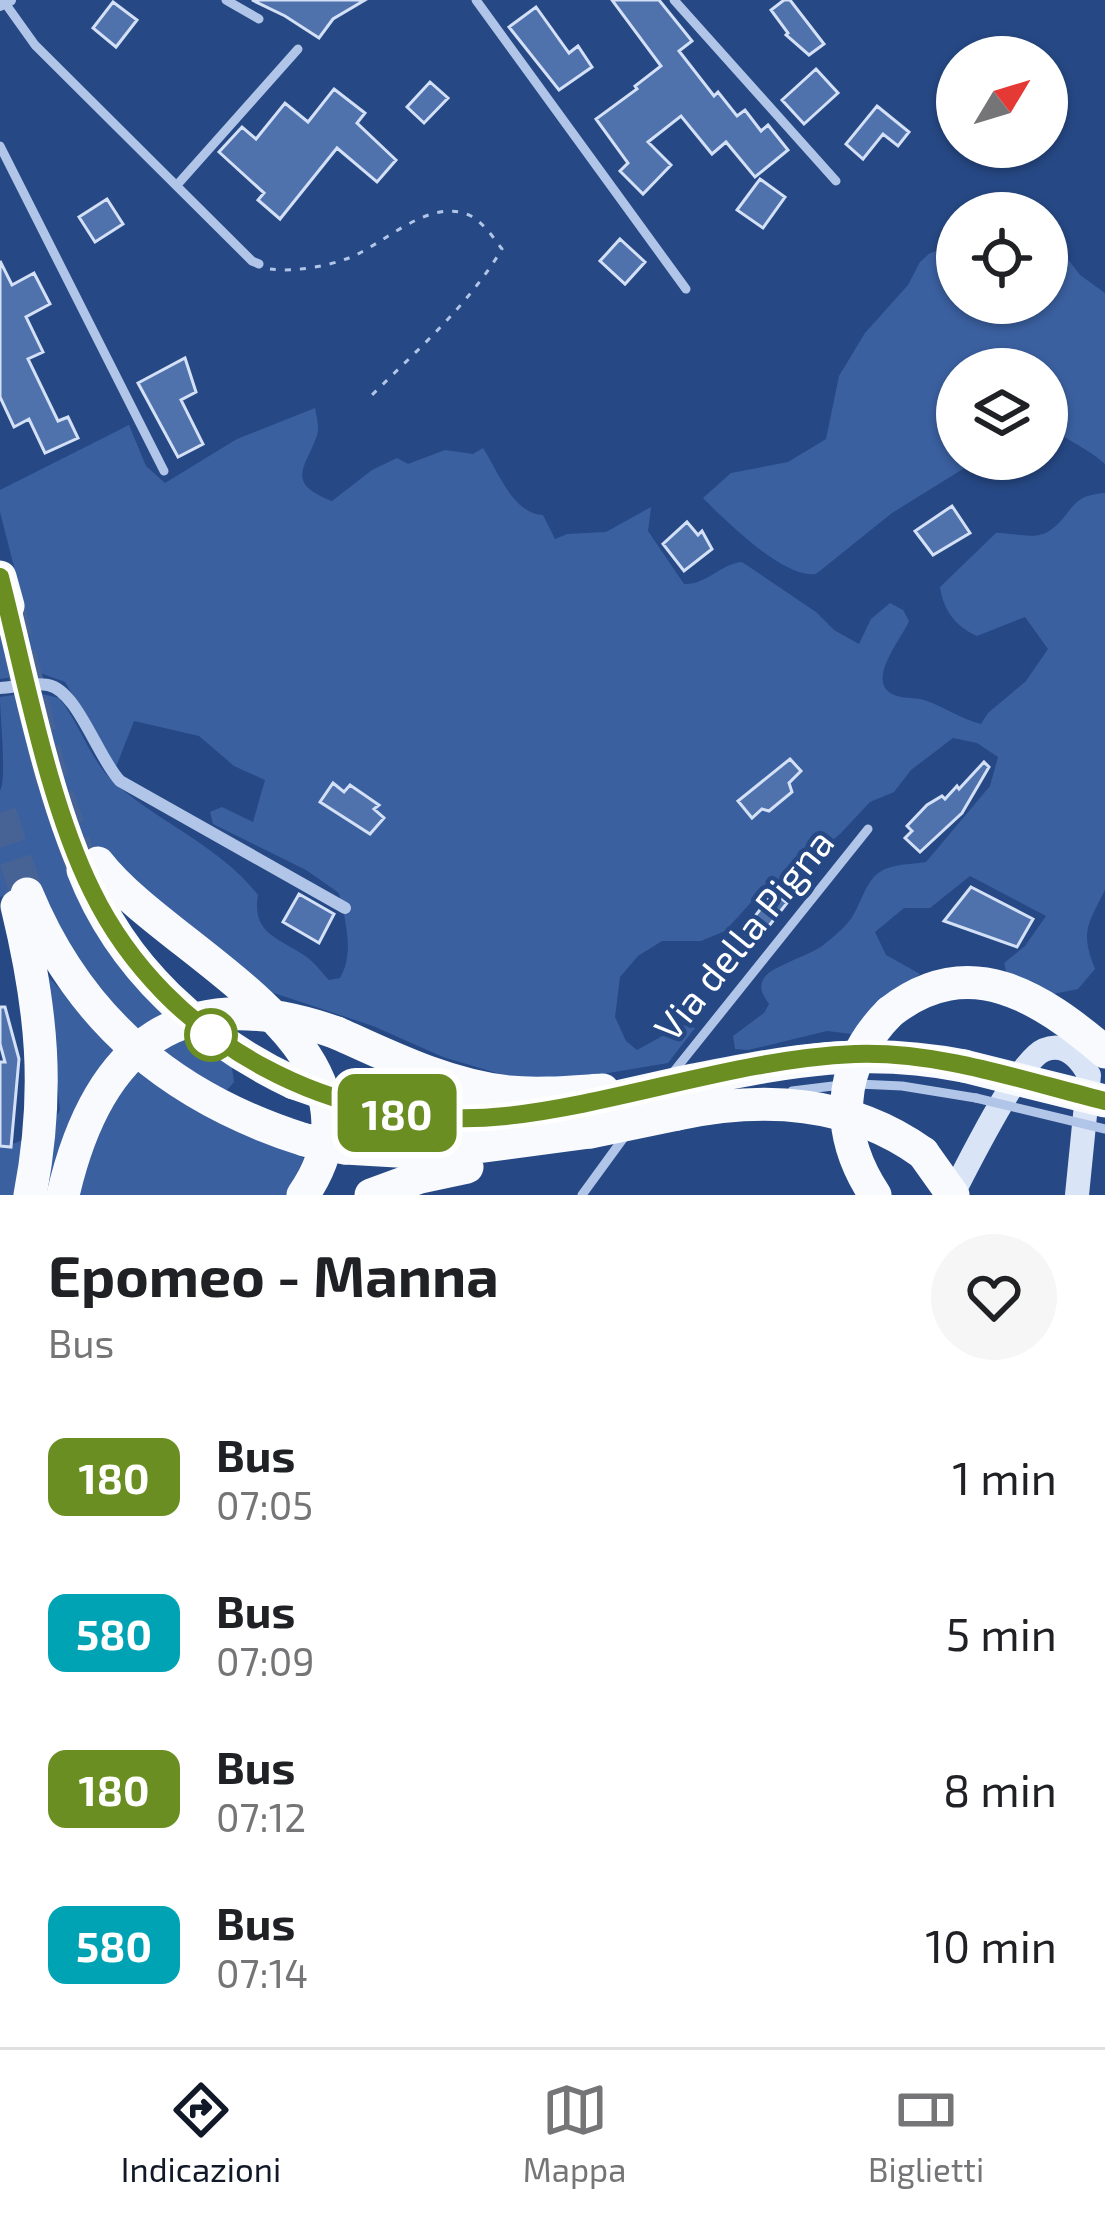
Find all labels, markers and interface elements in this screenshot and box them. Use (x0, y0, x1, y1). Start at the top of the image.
north arrow (936, 36, 1068, 168)
map controls (936, 36, 1068, 480)
button: locate (936, 192, 1068, 324)
button: layers (936, 348, 1068, 480)
street label: Via della Pigna (643, 819, 842, 1049)
unlabelled marker (186, 1010, 236, 1060)
line badge: 180 (328, 1074, 466, 1152)
text: 180 (362, 1088, 432, 1138)
button: heart (931, 1234, 1057, 1360)
text: Epomeo - Manna (48, 1240, 499, 1308)
text: Bus (48, 1319, 114, 1366)
text: Bus (216, 1427, 295, 1481)
text: 1 min (952, 1450, 1057, 1504)
text: 180 (79, 1452, 149, 1502)
text: 07:05 (216, 1481, 313, 1528)
text: Bus (216, 1583, 295, 1637)
text: 5 min (946, 1606, 1057, 1660)
text: 580 (76, 1608, 152, 1658)
text: 07:09 (216, 1637, 315, 1684)
text: Bus (216, 1739, 295, 1793)
text: 8 min (943, 1762, 1057, 1816)
text: 180 (79, 1764, 149, 1814)
text: 07:12 (216, 1793, 306, 1840)
text: Bus (216, 1895, 295, 1949)
text: 10 min (925, 1918, 1057, 1972)
text: 580 (76, 1920, 152, 1970)
text: 07:14 (216, 1949, 308, 1996)
tab: Indicazioni (121, 2077, 281, 2189)
tab: Mappa (523, 2077, 626, 2189)
tab: Biglietti (868, 2077, 984, 2189)

